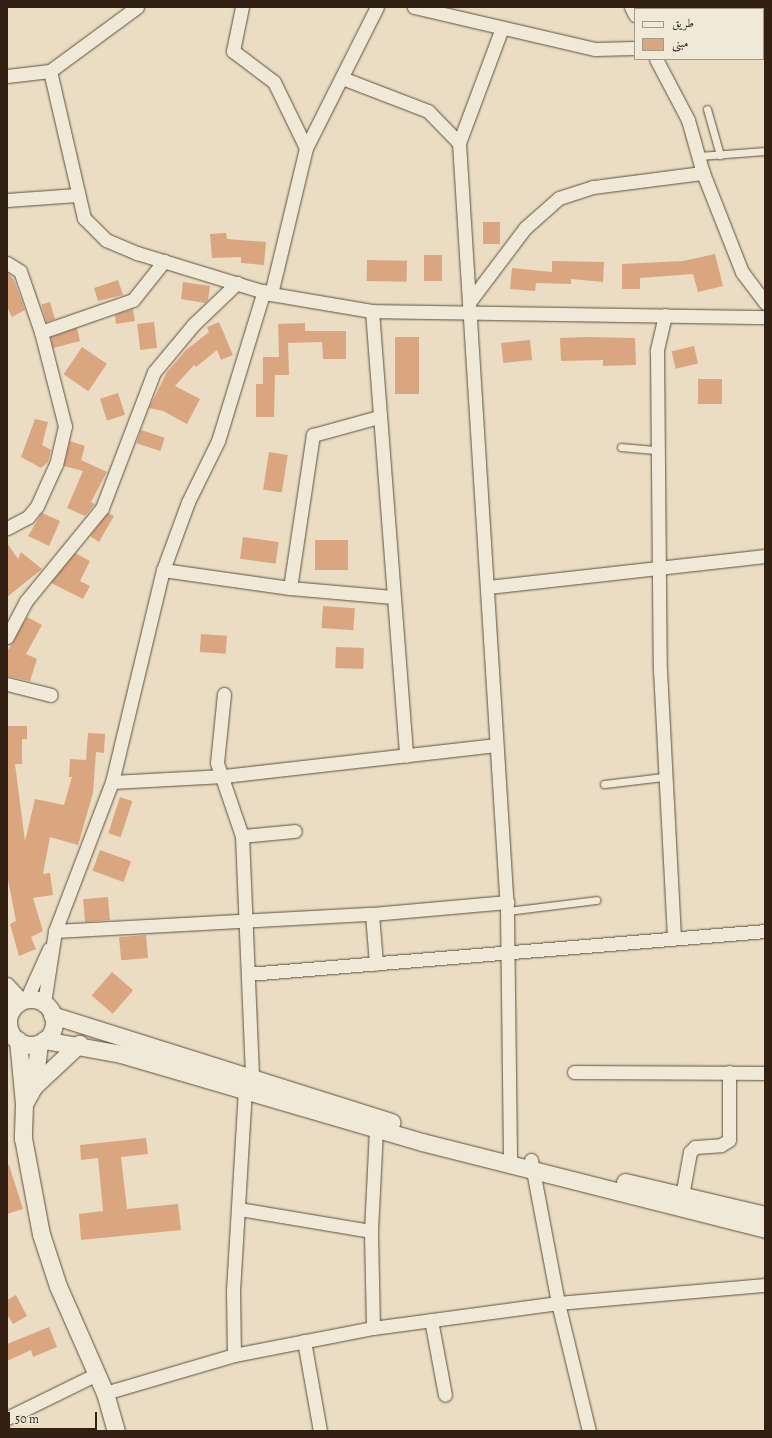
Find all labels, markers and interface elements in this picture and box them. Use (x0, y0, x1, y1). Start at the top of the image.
legend (634, 8, 764, 60)
text: طريق (672, 15, 694, 31)
text: مبنى (672, 35, 688, 51)
scale bar (10, 1404, 99, 1430)
text: 50 m (15, 1411, 39, 1427)

